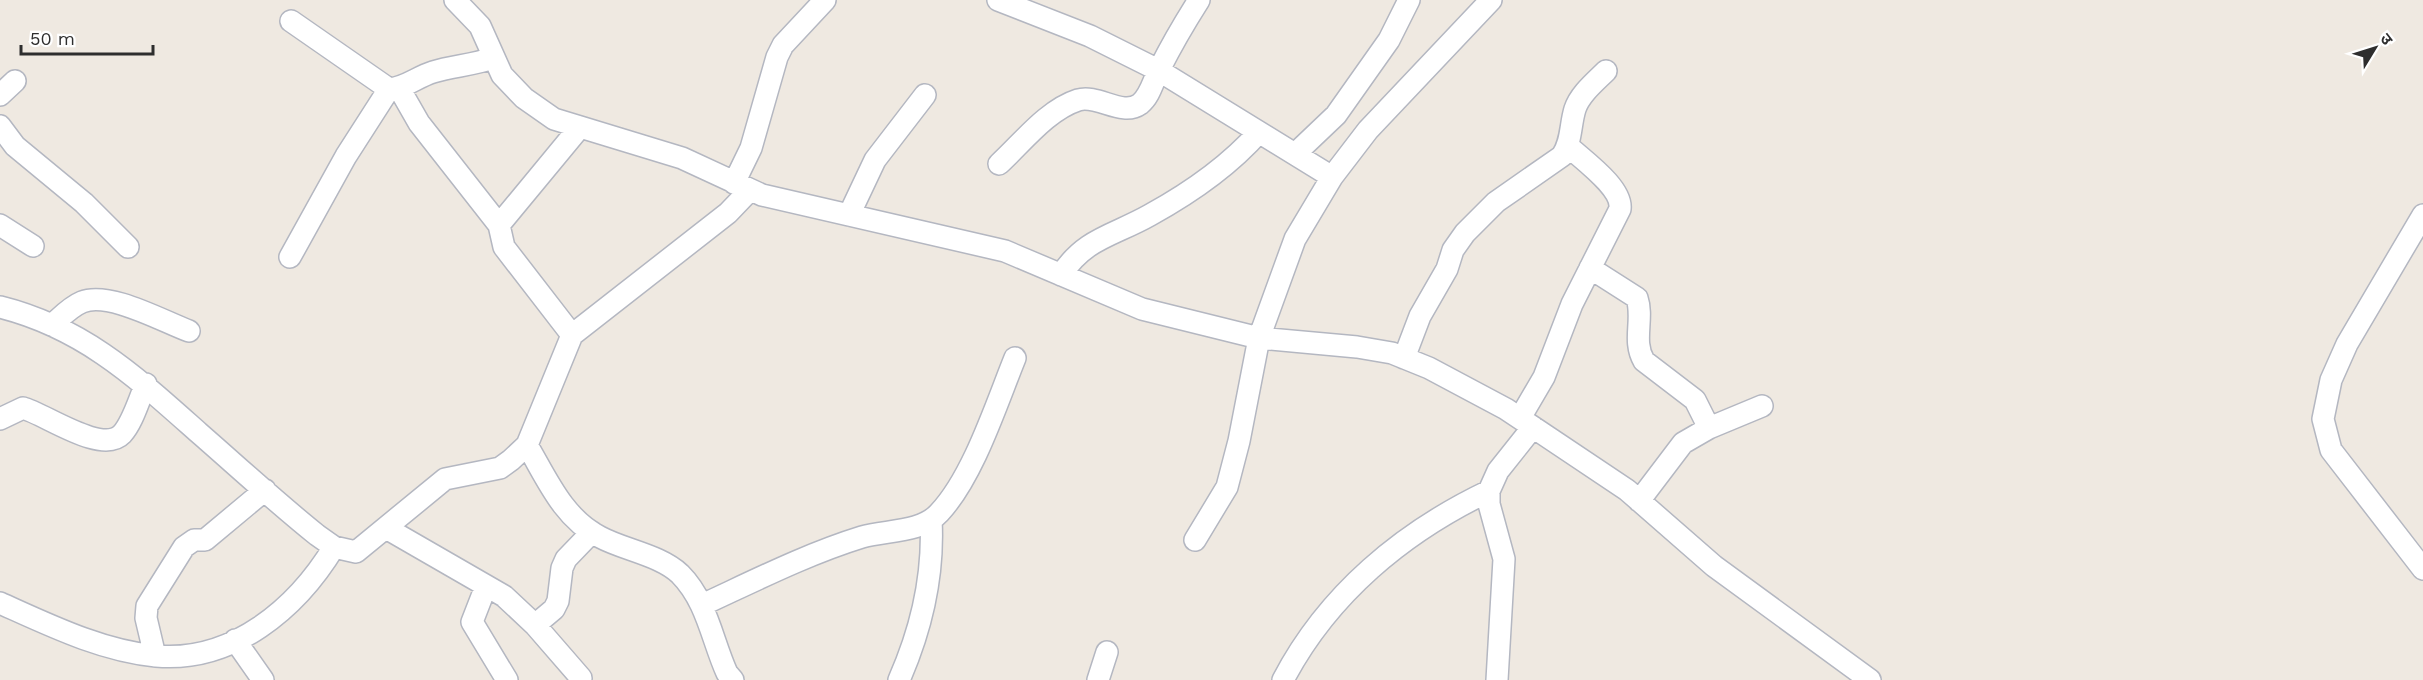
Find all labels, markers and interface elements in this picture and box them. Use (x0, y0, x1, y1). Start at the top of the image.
scale bar (21, 18, 153, 56)
north arrow (2345, 18, 2405, 78)
text: 50 m (30, 28, 75, 49)
text: उ (2376, 30, 2397, 49)

